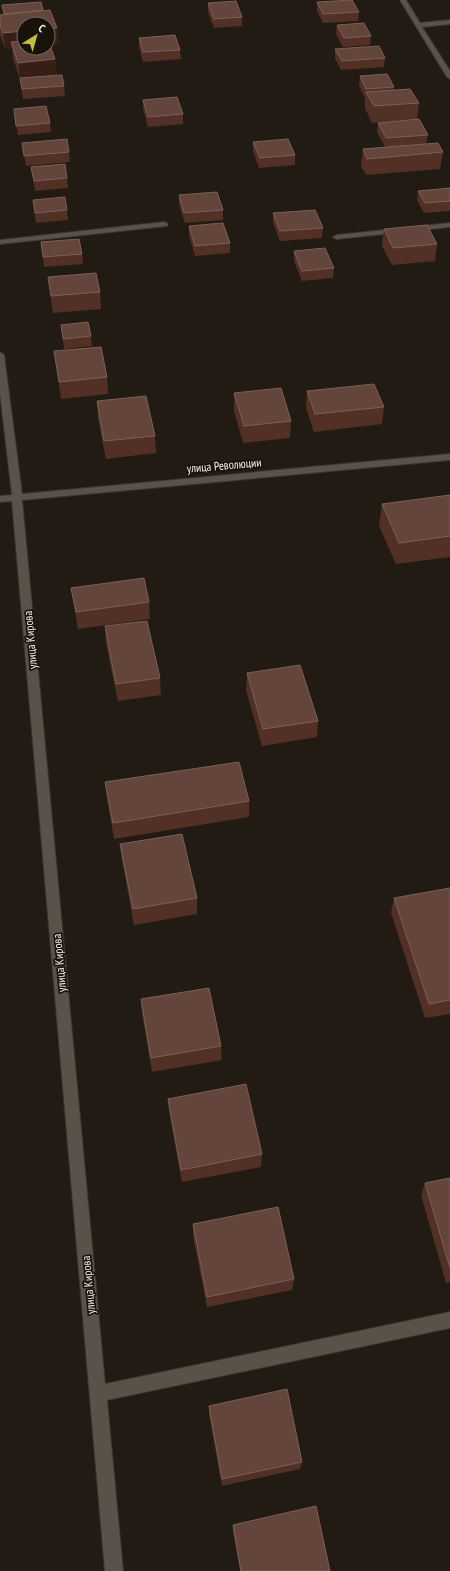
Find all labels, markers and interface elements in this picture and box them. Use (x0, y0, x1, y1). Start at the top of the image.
north arrow (16, 16, 56, 56)
text: С (36, 21, 48, 35)
street label: улица Революции (186, 454, 262, 476)
street label: улица Кирова (20, 610, 40, 670)
street label: улица Кирова (49, 933, 69, 993)
street label: улица Кирова (78, 1255, 98, 1315)

